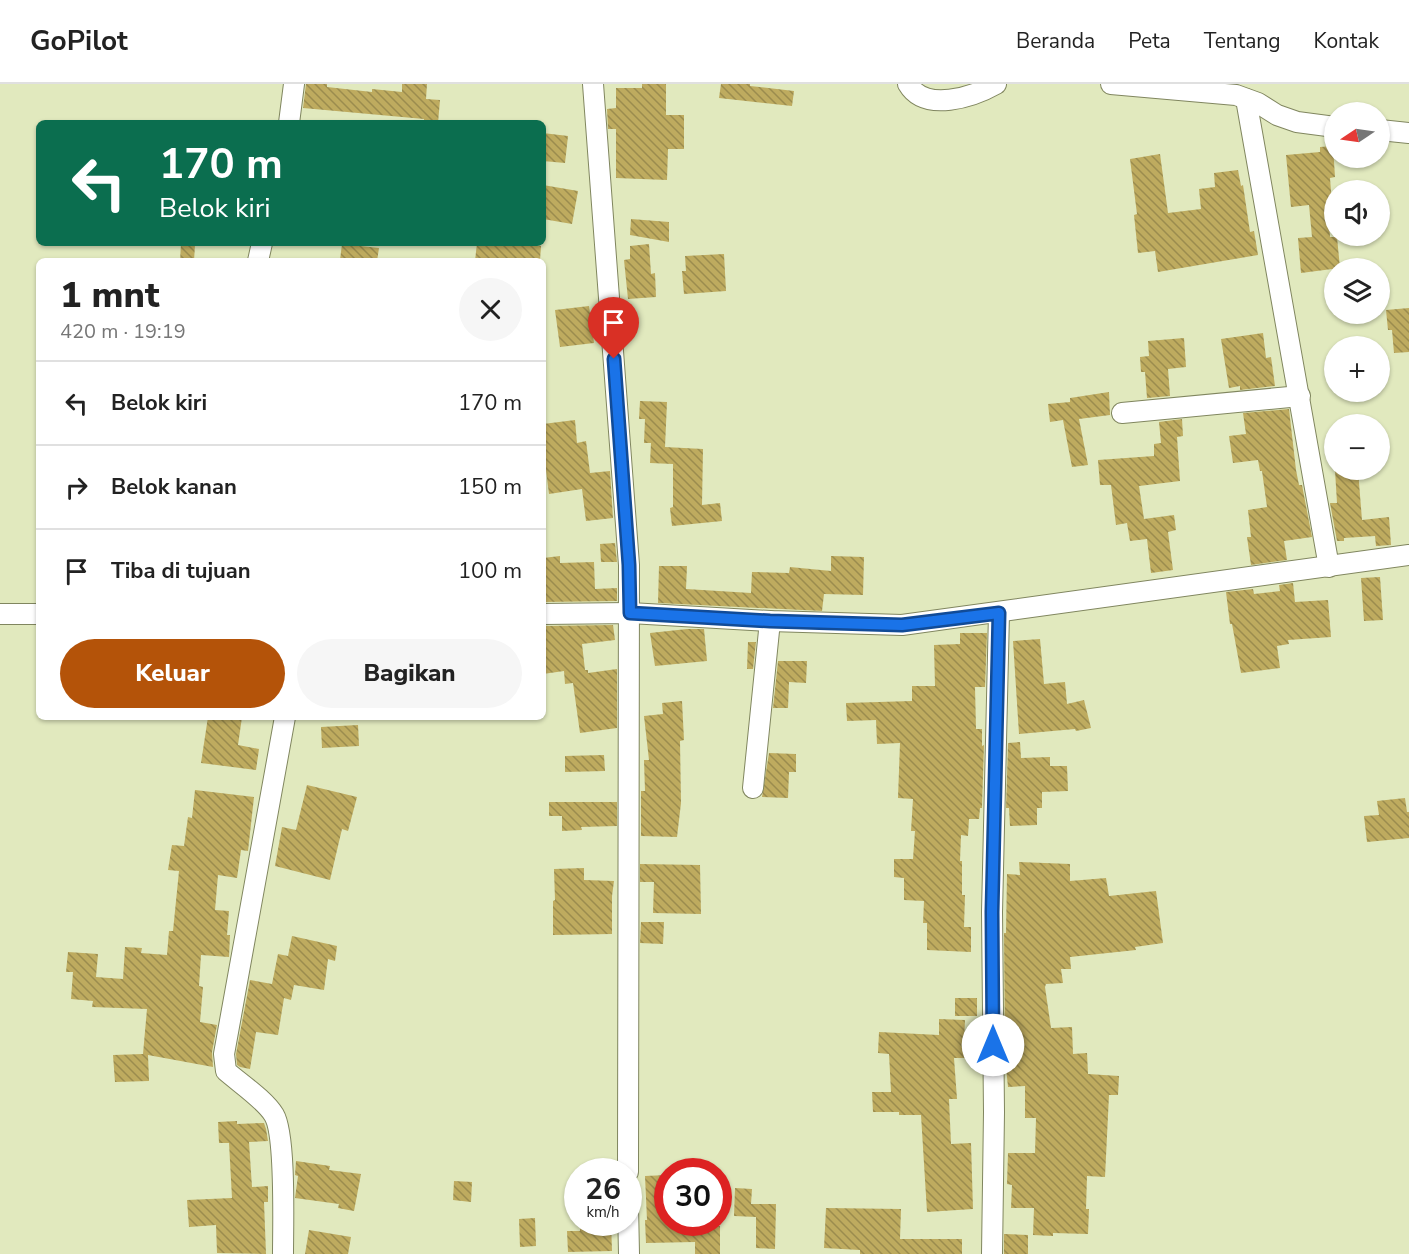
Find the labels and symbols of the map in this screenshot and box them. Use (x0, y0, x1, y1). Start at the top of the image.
north arrow (1324, 102, 1390, 168)
pin (588, 297, 639, 359)
position arrow (961, 1013, 1025, 1077)
speed limit sign: 30 (654, 1158, 732, 1236)

